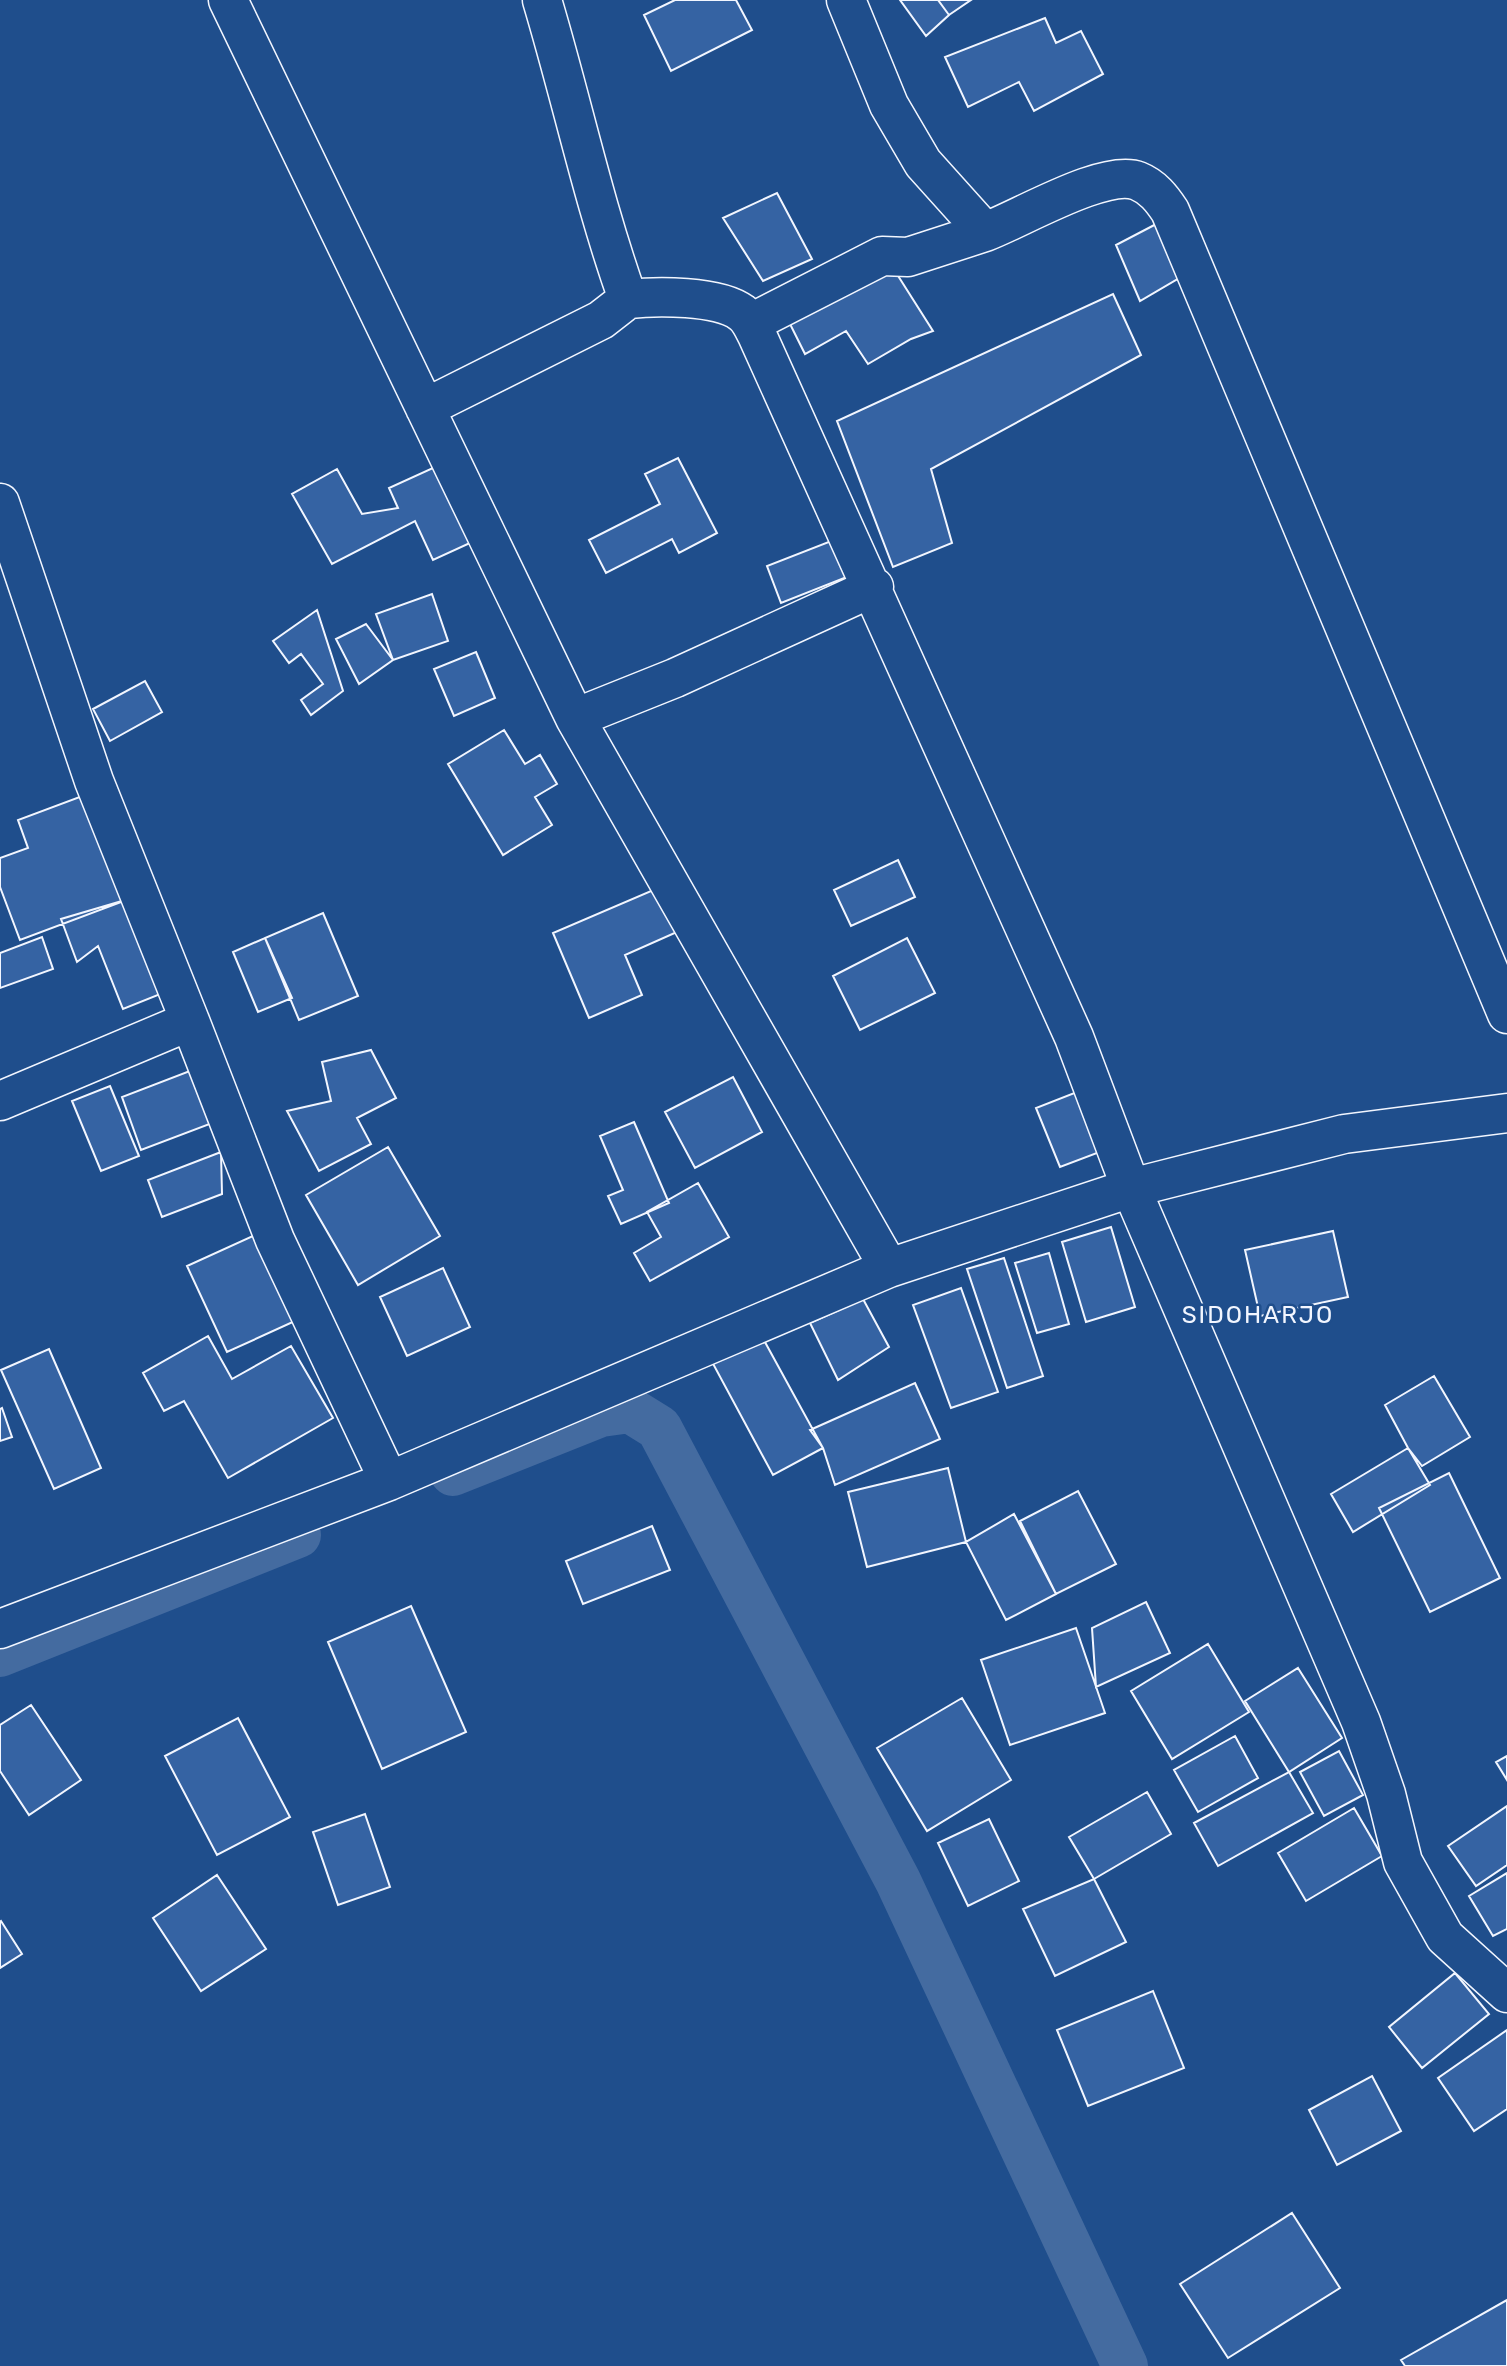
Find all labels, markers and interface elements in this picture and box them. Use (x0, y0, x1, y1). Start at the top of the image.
district label: SIDOHARJO (1182, 1301, 1334, 1329)

